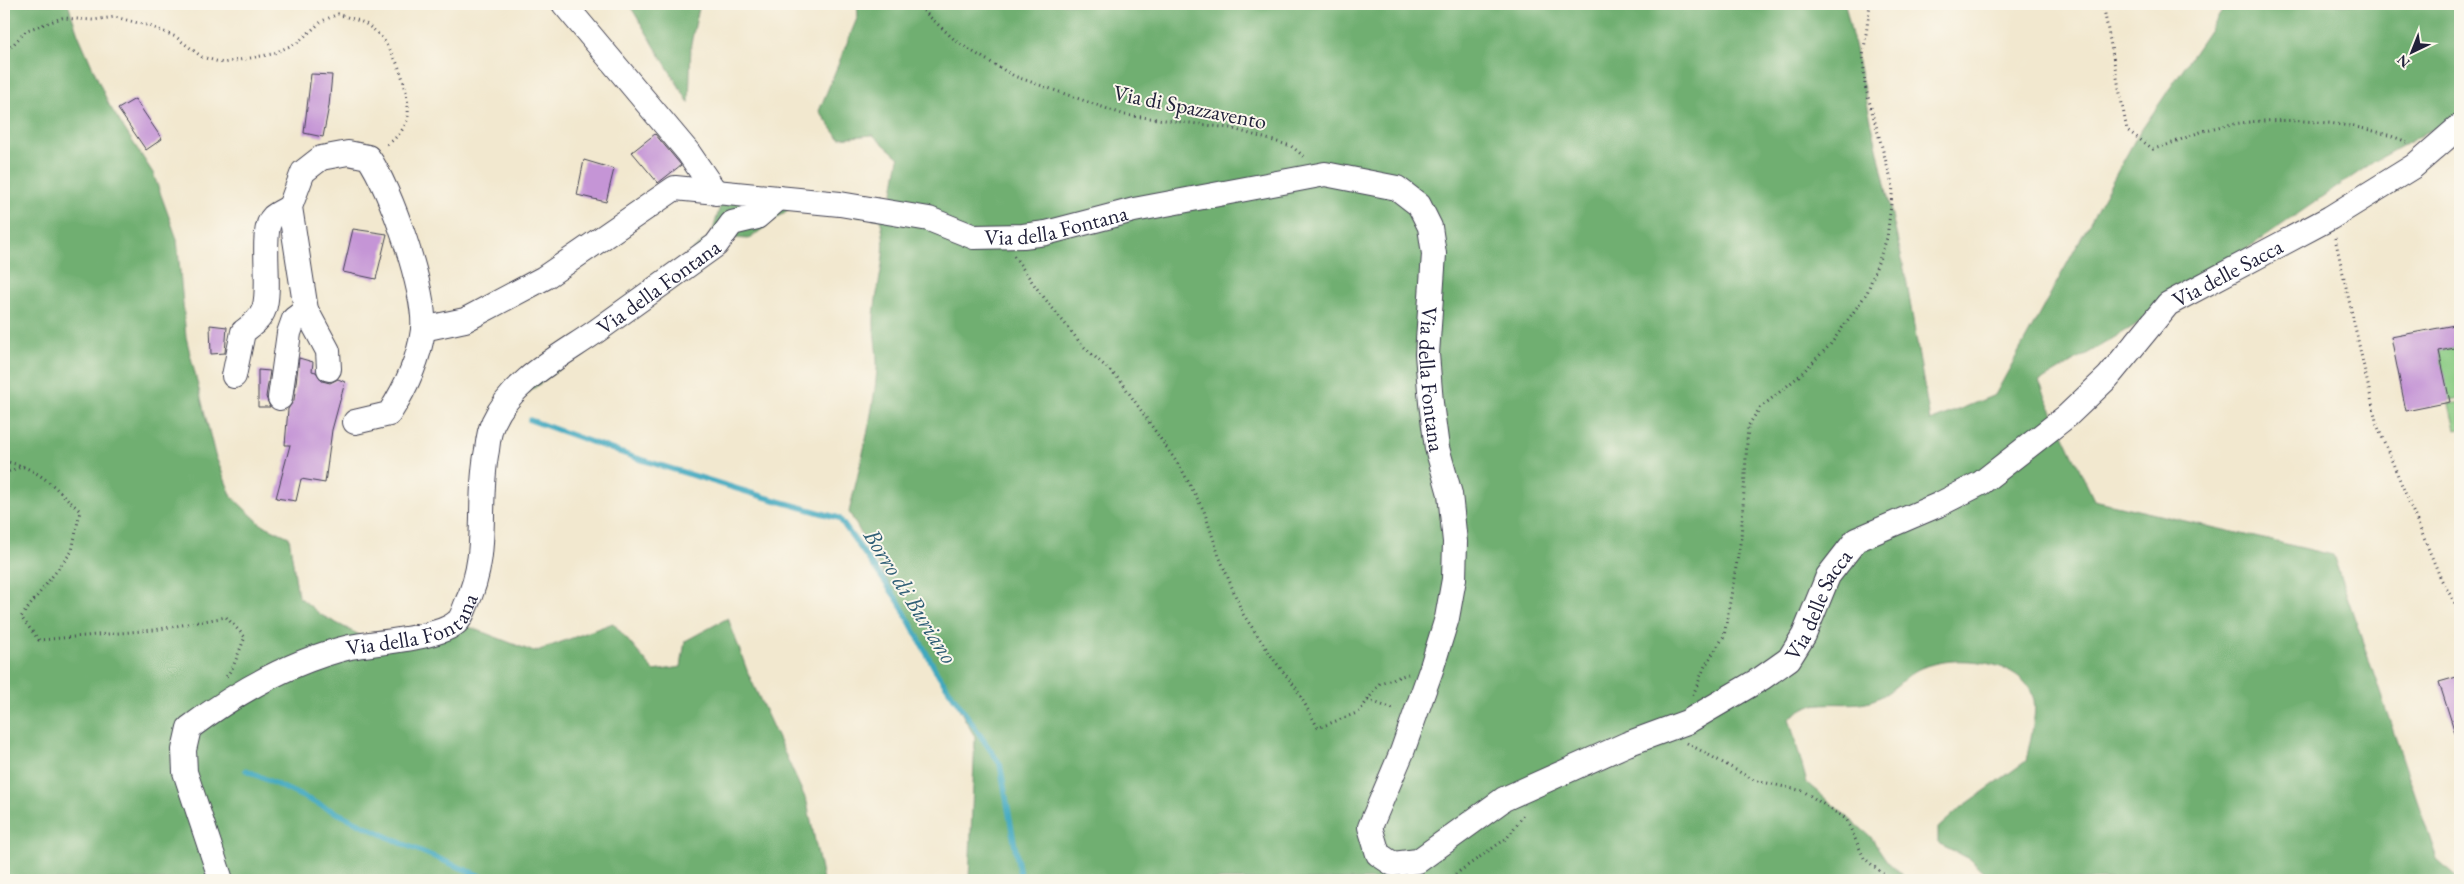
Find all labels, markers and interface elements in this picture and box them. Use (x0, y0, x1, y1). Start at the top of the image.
north arrow (2386, 28, 2436, 78)
text: N (2392, 51, 2413, 72)
street label: Via di Spazzavento (1111, 78, 1269, 136)
street label: Via della Fontana (984, 198, 1131, 251)
street label: Via delle Sacca (2167, 231, 2288, 314)
street label: Via della Fontana (591, 232, 726, 341)
street label: Via della Fontana (1412, 306, 1452, 454)
water label: Borro di Buriano (857, 522, 965, 670)
street label: Via delle Sacca (1778, 543, 1858, 665)
street label: Via della Fontana (344, 588, 484, 662)

